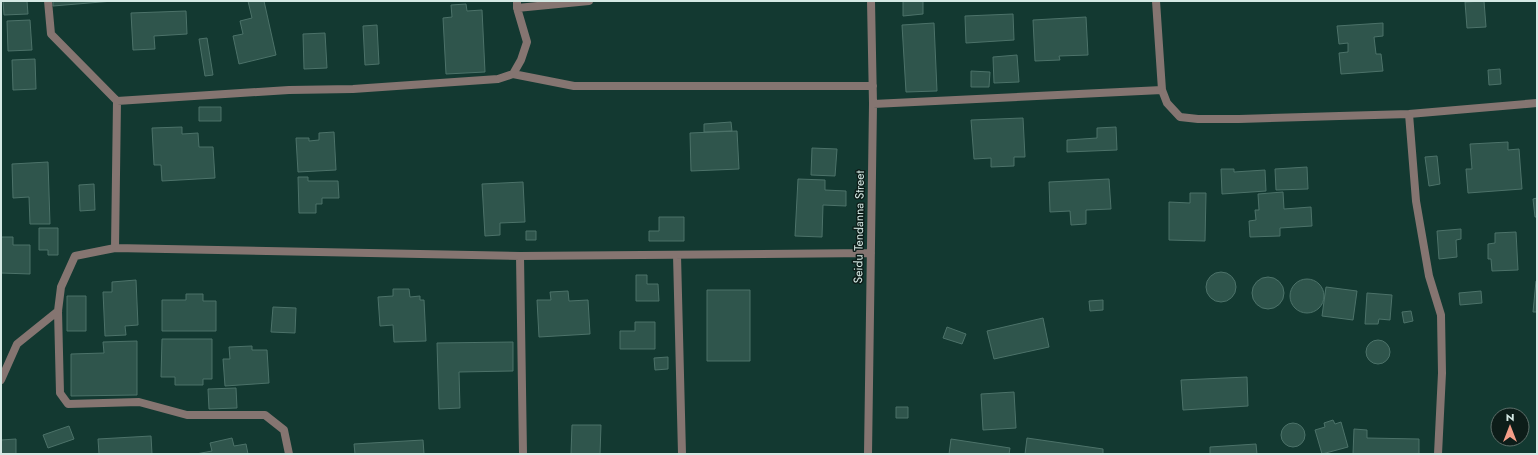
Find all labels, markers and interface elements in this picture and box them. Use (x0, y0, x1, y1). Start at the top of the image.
street label: Seidu Tendanna Street (849, 170, 869, 284)
north arrow (1490, 407, 1530, 447)
text: N (1506, 409, 1514, 425)

